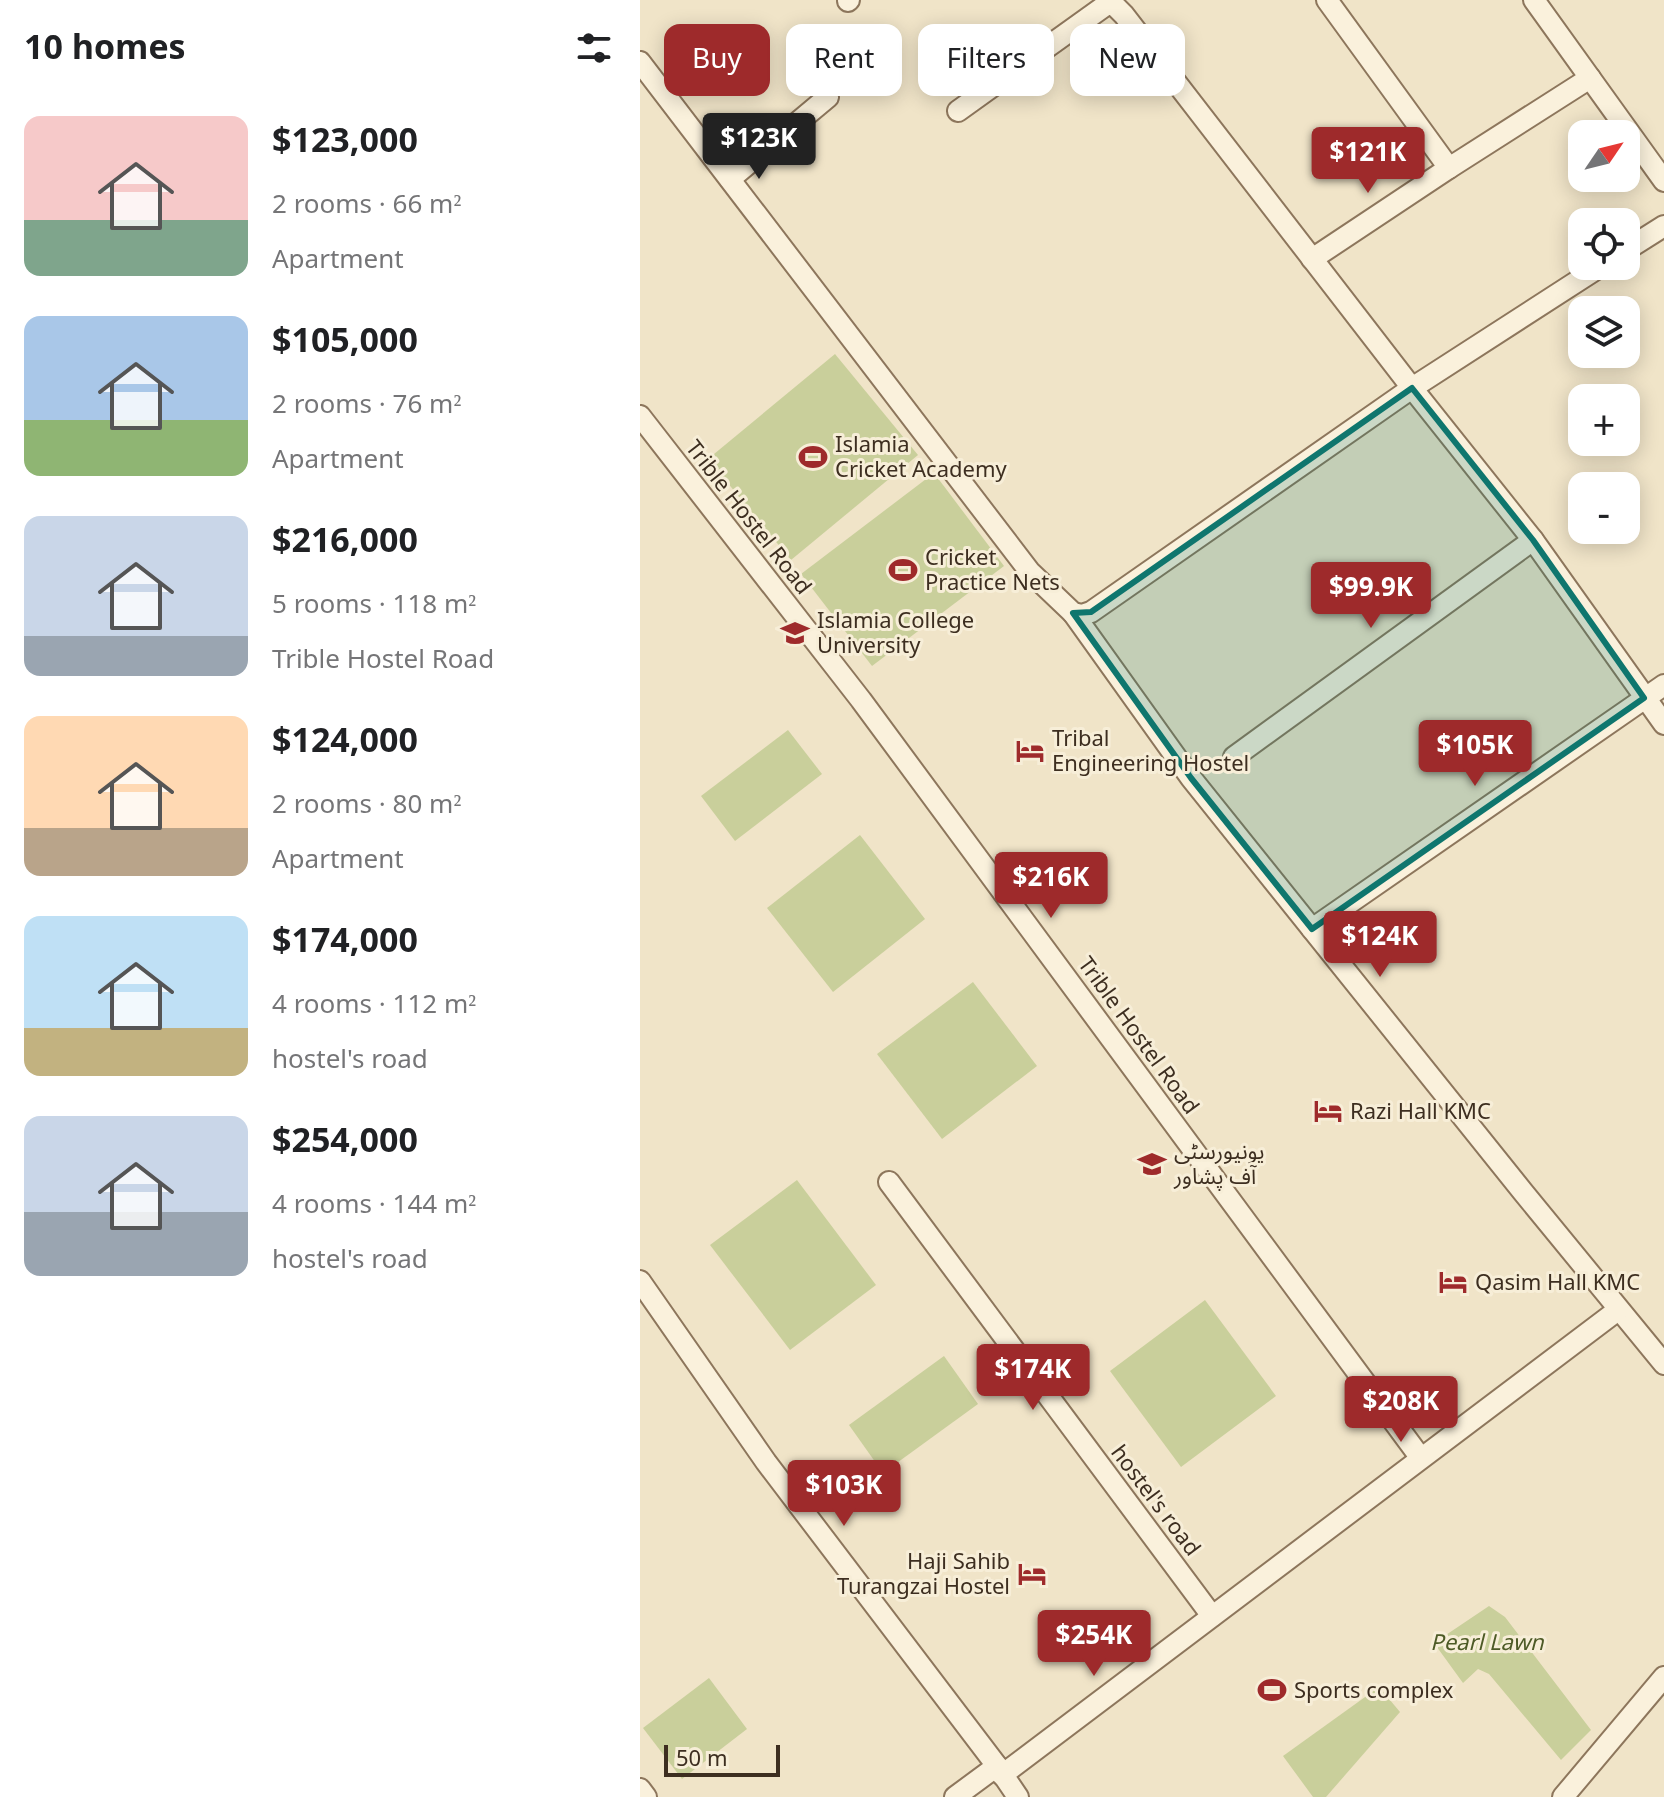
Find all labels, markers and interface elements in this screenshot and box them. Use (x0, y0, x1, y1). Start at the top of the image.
text: 10 homes (24, 12, 186, 84)
chip: Buy (664, 24, 770, 96)
chip: Rent (786, 24, 902, 96)
chip: Filters (918, 24, 1054, 96)
chip: New (1070, 24, 1185, 96)
icon: filters (572, 26, 616, 70)
text: $123,000 (272, 105, 418, 177)
text: $123K (721, 111, 797, 166)
pin: $123K (703, 113, 815, 181)
north arrow (1568, 120, 1640, 192)
map controls (1568, 120, 1640, 544)
text: $121K (1330, 125, 1406, 180)
pin: $121K (1312, 127, 1424, 195)
icon: home (88, 148, 184, 244)
text: 2 rooms · 66 m² (272, 177, 461, 232)
button: locate (1568, 208, 1640, 280)
text: Apartment (272, 232, 404, 287)
button: layers (1568, 296, 1640, 368)
text: $105,000 (272, 305, 418, 377)
icon: home (88, 348, 184, 444)
text: 2 rooms · 76 m² (272, 377, 461, 432)
button: + (1568, 384, 1640, 456)
place label: Islamia Cricket Academy (835, 422, 1008, 493)
street label: Trible Hostel Road (672, 429, 824, 606)
text: Apartment (272, 432, 404, 487)
sports icon: Islamia Cricket Academy (798, 442, 828, 472)
button: − (1568, 472, 1640, 544)
text: $216,000 (272, 505, 418, 577)
place label: Cricket Practice Nets (925, 535, 1060, 606)
icon: home (88, 548, 184, 644)
sports icon: Cricket Practice Nets (888, 555, 918, 585)
text: $99.9K (1329, 560, 1413, 615)
pin: $99.9K (1306, 562, 1436, 630)
text: 5 rooms · 118 m² (272, 577, 476, 632)
place label: Islamia College University (817, 598, 974, 669)
school or university icon: Islamia College University (780, 618, 810, 648)
text: Trible Hostel Road (272, 632, 494, 687)
text: $124,000 (272, 705, 418, 777)
place label: Tribal Engineering Hostel (1052, 716, 1249, 787)
text: $105K (1437, 718, 1513, 773)
pin: $105K (1419, 720, 1531, 788)
hotel icon: Tribal Engineering Hostel (1015, 736, 1045, 766)
icon: home (88, 748, 184, 844)
text: 2 rooms · 80 m² (272, 777, 461, 832)
text: Apartment (272, 832, 404, 887)
text: $216K (1013, 850, 1089, 905)
pin: $216K (995, 852, 1107, 920)
text: $174,000 (272, 905, 418, 977)
text: $124K (1342, 909, 1418, 964)
pin: $124K (1324, 911, 1436, 979)
street label: Trible Hostel Road (1064, 946, 1212, 1125)
icon: home (88, 948, 184, 1044)
text: 4 rooms · 112 m² (272, 977, 476, 1032)
text: hostel's road (272, 1032, 428, 1087)
place label: Razi Hall KMC (1350, 1089, 1491, 1135)
hotel icon: Razi Hall KMC (1313, 1096, 1343, 1126)
text: $254,000 (272, 1105, 418, 1177)
place label: یونیورسٹی آف پشاور (1173, 1129, 1265, 1200)
icon: home (88, 1148, 184, 1244)
school or university icon: یونیورسٹی آف پشاور (1137, 1149, 1167, 1179)
text: 4 rooms · 144 m² (272, 1177, 476, 1232)
text: hostel's road (272, 1232, 428, 1287)
place label: Qasim Hall KMC (1475, 1260, 1640, 1306)
hotel icon: Qasim Hall KMC (1438, 1267, 1468, 1297)
text: $174K (995, 1342, 1071, 1397)
pin: $174K (977, 1344, 1089, 1412)
text: $208K (1363, 1374, 1439, 1429)
pin: $208K (1345, 1376, 1457, 1444)
street label: hostel's road (1097, 1434, 1213, 1567)
text: $103K (806, 1458, 882, 1513)
pin: $103K (788, 1460, 900, 1528)
place label: Haji Sahib Turangzai Hostel (837, 1539, 1010, 1610)
hotel icon: Haji Sahib Turangzai Hostel (1017, 1559, 1047, 1589)
text: $254K (1056, 1608, 1132, 1663)
pin: $254K (1038, 1610, 1150, 1678)
park label: Pearl Lawn (1430, 1620, 1545, 1666)
place label: Sports complex (1294, 1668, 1454, 1714)
sports icon: Sports complex (1257, 1675, 1287, 1705)
text: 50 m (676, 1736, 727, 1782)
scale bar (664, 1741, 780, 1777)

